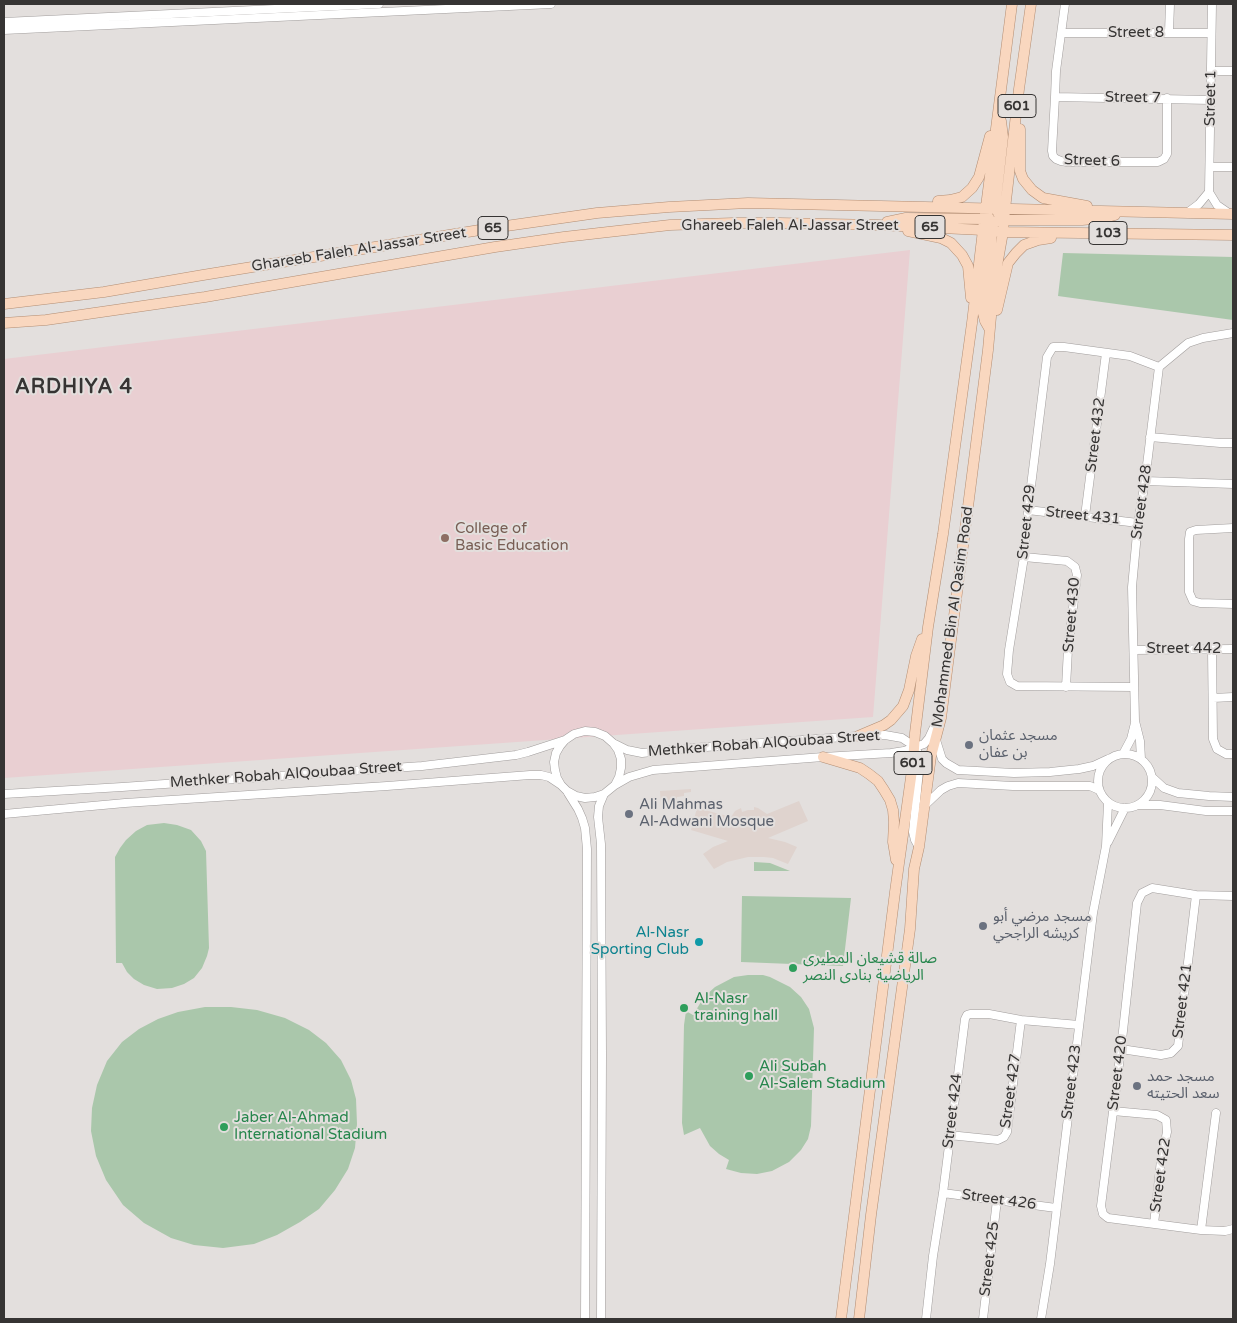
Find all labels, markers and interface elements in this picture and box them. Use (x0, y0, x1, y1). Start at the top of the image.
street label: Street 8 (1108, 24, 1164, 42)
street label: Street 1 (1202, 70, 1220, 126)
street label: Street 7 (1105, 89, 1161, 107)
road number: 601 (998, 94, 1036, 118)
street label: Street 6 (1064, 151, 1120, 171)
road number: 65 (915, 216, 945, 238)
road number: 65 (478, 217, 508, 240)
street label: Ghareeb Faleh Al-Jassar Street (681, 217, 899, 235)
road number: 103 (1089, 222, 1127, 244)
street label: Ghareeb Faleh Al-Jassar Street (250, 224, 468, 276)
district label: ARDHIYA 4 (14, 376, 134, 400)
street label: Street 432 (1082, 397, 1110, 473)
street label: Street 428 (1128, 464, 1156, 540)
street label: Street 429 (1014, 484, 1040, 560)
street label: Street 431 (1045, 503, 1121, 529)
street label: Mohammed Bin Al Qasim Road (929, 505, 977, 729)
place label: College of Basic Education (455, 520, 569, 555)
marker: College of Basic Education (439, 532, 451, 544)
street label: Street 430 (1060, 577, 1084, 653)
street label: Street 442 (1146, 640, 1222, 658)
street label: Methker Robah AlQoubaa Street (647, 727, 881, 761)
place label: مسجد عثمان بن عفان (979, 727, 1058, 762)
marker: مسجد عثمان بن عفان (963, 739, 975, 751)
road number: 601 (894, 751, 932, 774)
street label: Methker Robah AlQoubaa Street (169, 758, 403, 792)
place label: Ali Mahmas Al-Adwani Mosque (639, 796, 774, 831)
marker: Ali Mahmas Al-Adwani Mosque (623, 808, 635, 820)
place label: مسجد مرضي أبو كريشه الراجحي (993, 908, 1092, 943)
marker: مسجد مرضي أبو كريشه الراجحي (977, 920, 989, 932)
place label: Al-Nasr Sporting Club (591, 924, 689, 959)
marker: Al-Nasr Sporting Club (693, 936, 705, 948)
place label: صالة قشيعان المطيرى الرياضية بنادى النصر (803, 950, 937, 985)
marker: صالة قشيعان المطيرى الرياضية بنادى النصر (787, 962, 799, 974)
street label: Street 421 (1169, 963, 1197, 1039)
place label: Al-Nasr training hall (694, 990, 778, 1025)
marker: Al-Nasr training hall (678, 1002, 690, 1014)
street label: Street 420 (1104, 1035, 1132, 1111)
street label: Street 423 (1058, 1044, 1086, 1120)
street label: Street 427 (997, 1053, 1025, 1129)
place label: Ali Subah Al-Salem Stadium (759, 1058, 886, 1093)
place label: مسجد حمد سعد الحتيته (1147, 1068, 1220, 1103)
marker: Ali Subah Al-Salem Stadium (743, 1070, 755, 1082)
street label: Street 424 (939, 1073, 967, 1149)
marker: مسجد حمد سعد الحتيته (1131, 1080, 1143, 1092)
place label: Jaber Al-Ahmad International Stadium (234, 1109, 387, 1144)
marker: Jaber Al-Ahmad International Stadium (218, 1121, 230, 1133)
street label: Street 422 (1147, 1137, 1175, 1213)
street label: Street 426 (961, 1186, 1037, 1214)
street label: Street 425 (976, 1221, 1004, 1297)

